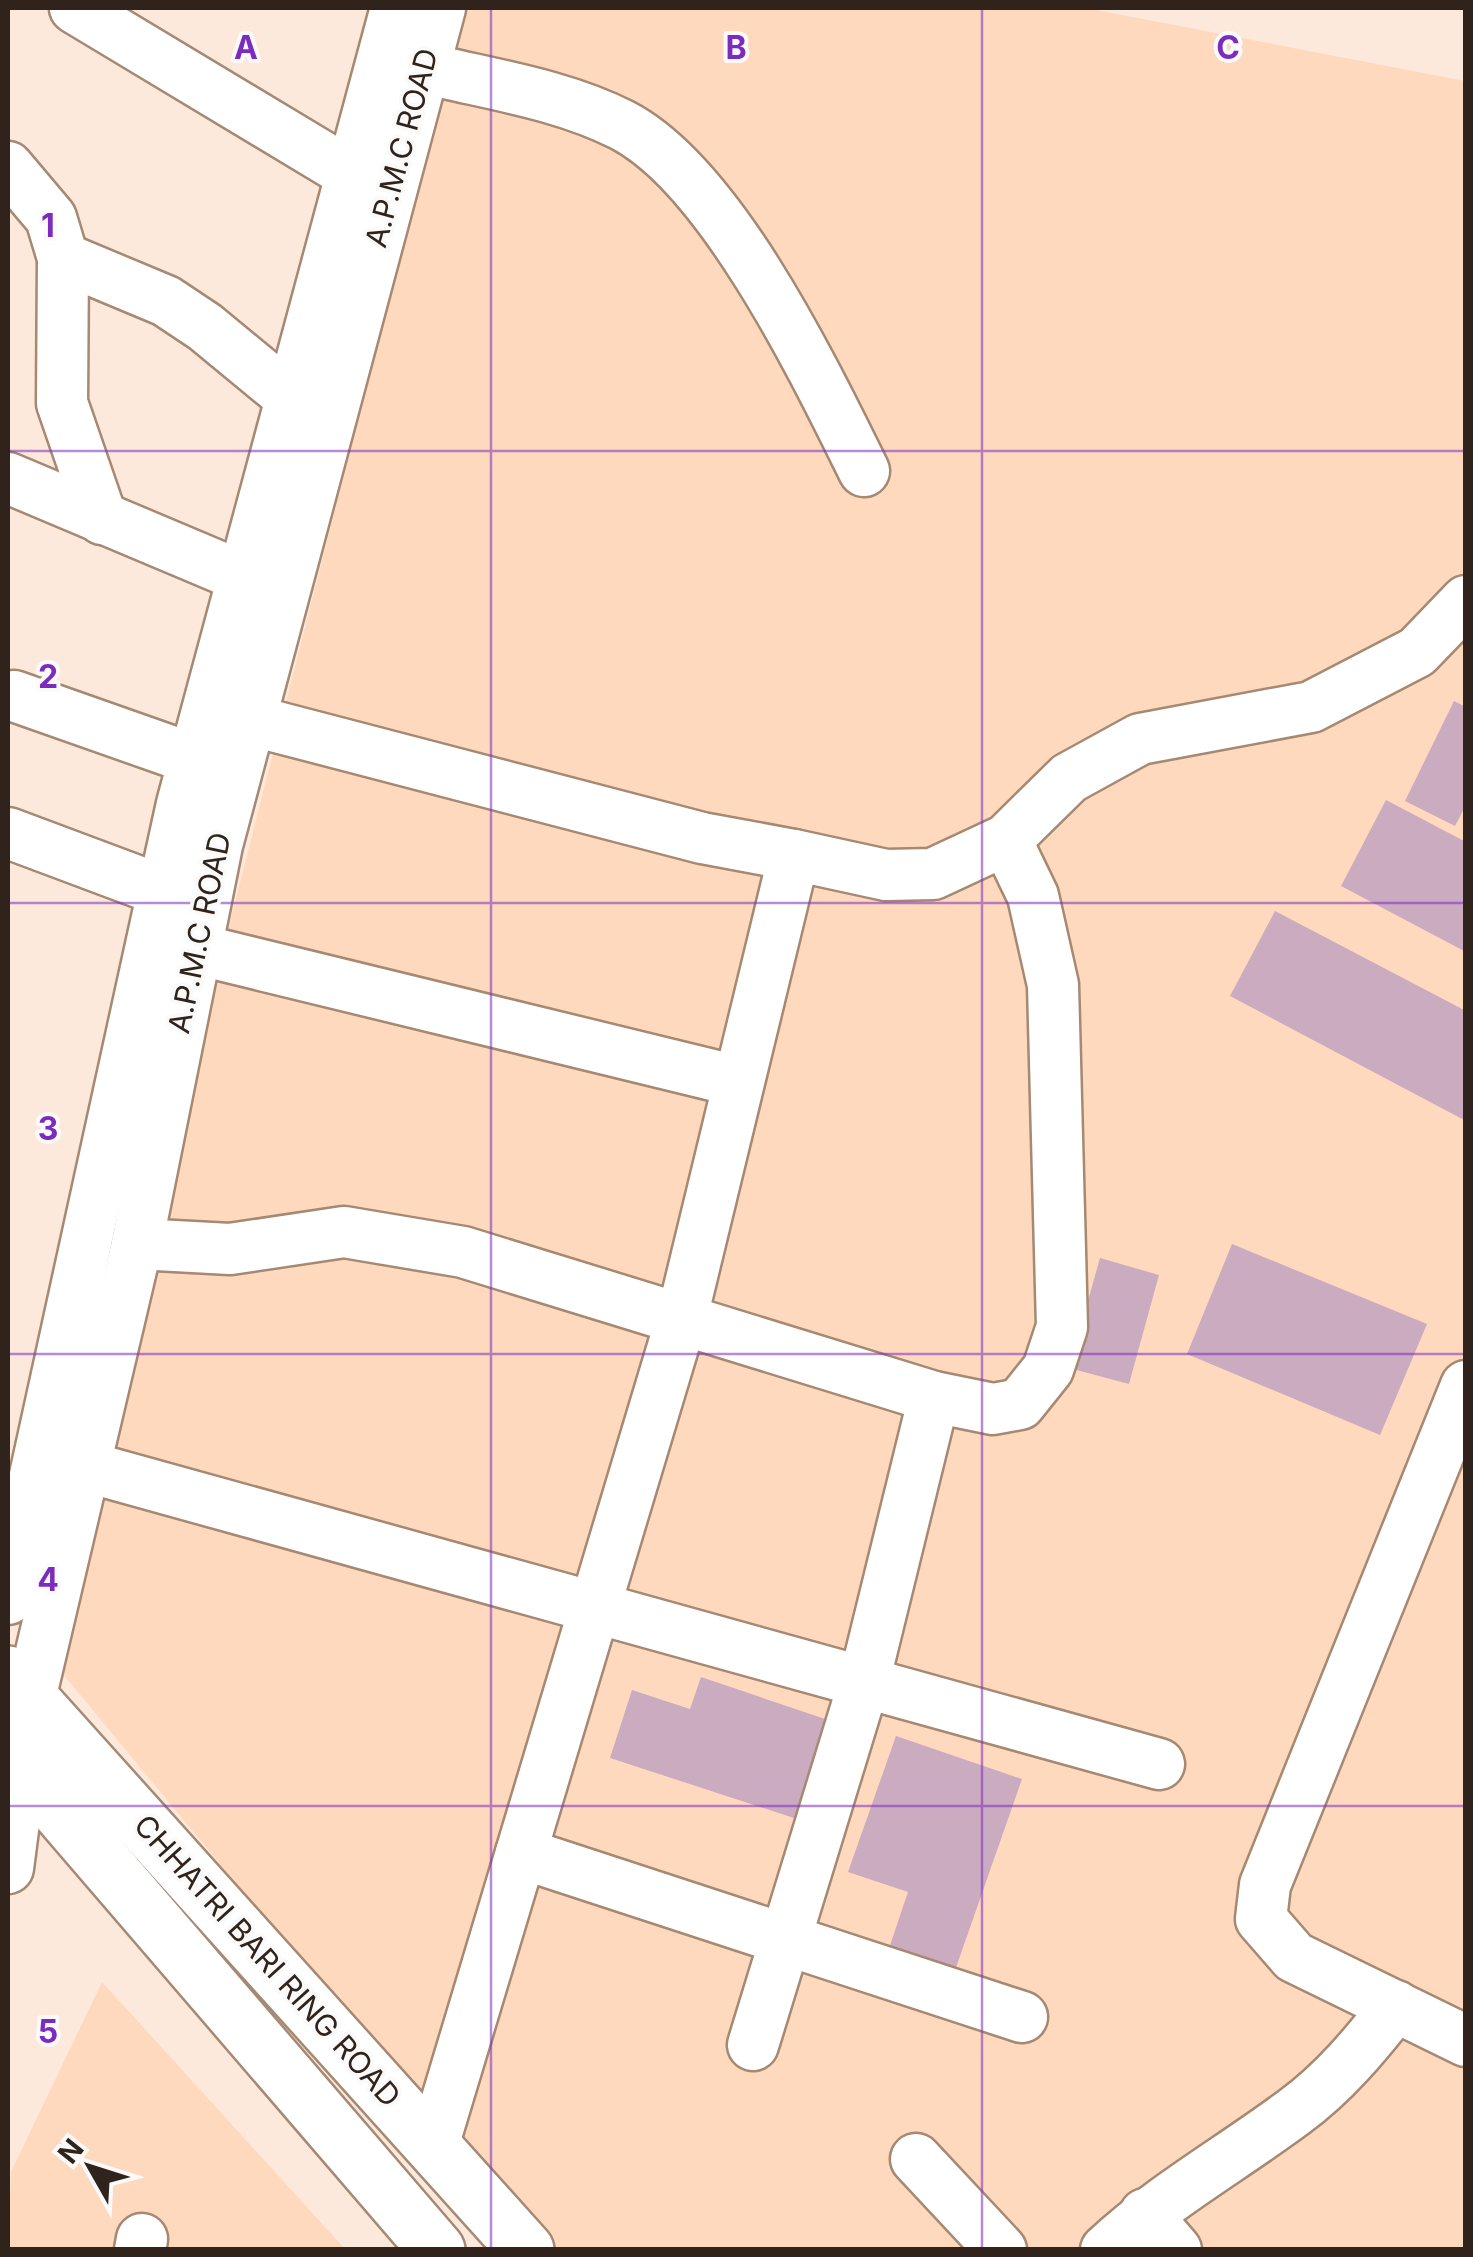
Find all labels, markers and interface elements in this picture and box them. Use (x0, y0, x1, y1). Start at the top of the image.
text: A (234, 28, 258, 67)
text: B (725, 28, 747, 67)
text: C (1216, 28, 1240, 67)
street label: A.P.M.C ROAD (357, 44, 445, 251)
text: 1 (41, 206, 55, 245)
text: 2 (38, 657, 58, 696)
street label: A.P.M.C ROAD (160, 829, 238, 1037)
text: 3 (38, 1109, 58, 1148)
text: 4 (37, 1560, 59, 1599)
street label: CHHATRI BARI RING ROAD (127, 1807, 408, 2114)
text: 5 (38, 2012, 58, 2051)
north arrow (40, 2117, 140, 2217)
text: N (51, 2132, 90, 2170)

